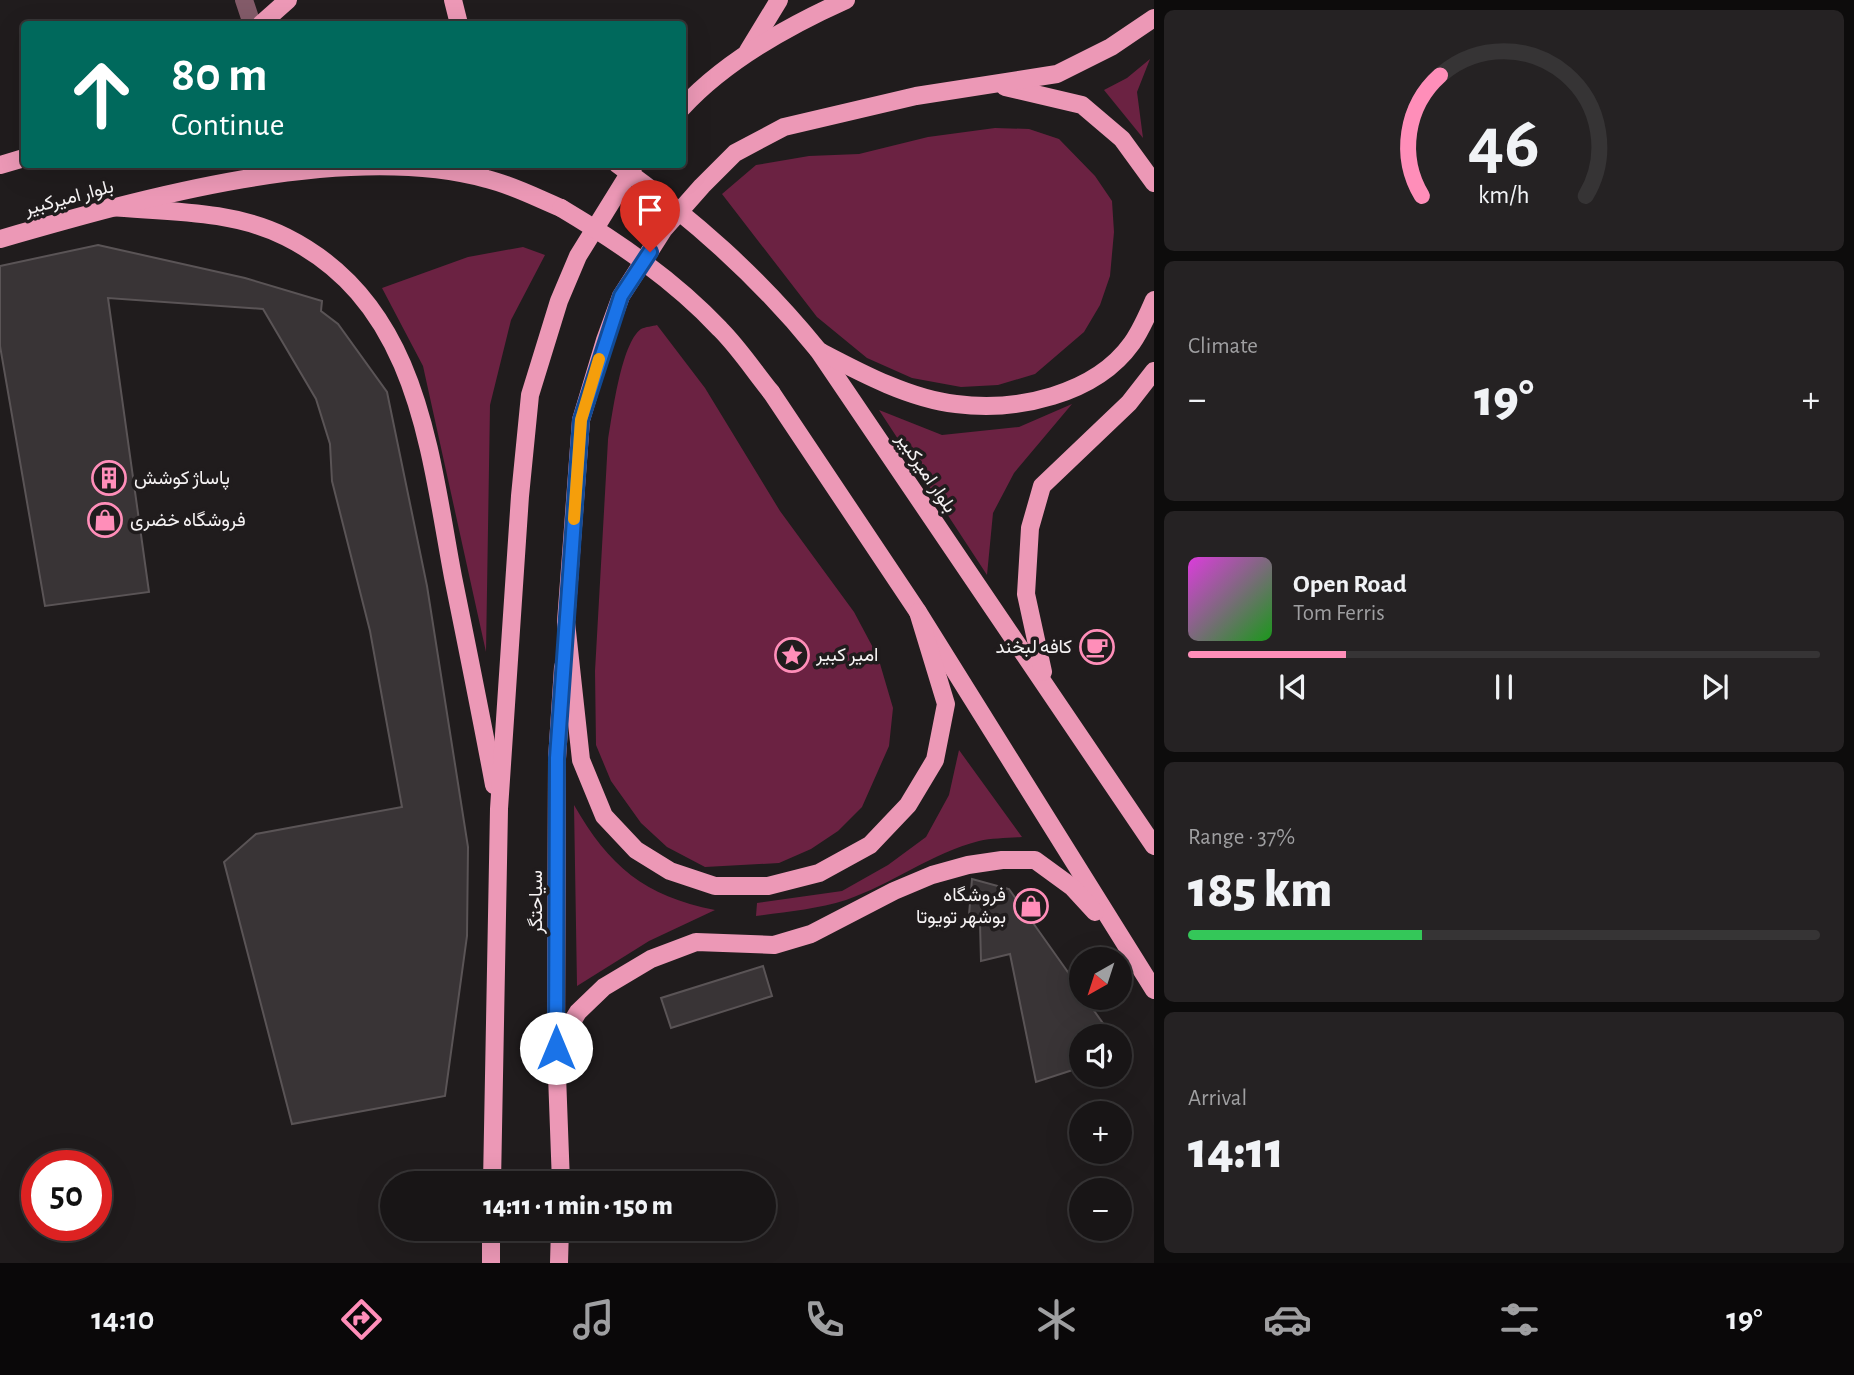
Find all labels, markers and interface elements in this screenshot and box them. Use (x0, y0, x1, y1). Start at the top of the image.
icon: ahead (56, 49, 147, 140)
text: 80 m (171, 51, 268, 100)
text: Continue (171, 109, 284, 141)
text: 46 (1468, 109, 1540, 182)
street label: بلوار امیرکبیر (21, 177, 116, 220)
pin (620, 180, 680, 252)
text: km/h (1478, 183, 1530, 208)
icon: arrive (631, 191, 669, 229)
text: Climate (1188, 335, 1258, 358)
text: 19° (1474, 373, 1534, 425)
text: − (1188, 381, 1206, 419)
text: + (1802, 381, 1820, 419)
street label: بلوار امیرکبیر (891, 429, 960, 517)
building icon: پاساژ کوشش (90, 459, 128, 497)
place label: پاساژ کوشش (134, 469, 230, 491)
shop icon: فروشگاه خضری (86, 501, 124, 539)
place label: فروشگاه خضری (130, 510, 246, 531)
text: Open Road (1293, 571, 1407, 597)
text: Tom Ferris (1293, 602, 1385, 625)
cafe icon: کافه لبخند (1078, 628, 1116, 666)
place icon: امیر کبیر (773, 636, 811, 674)
place label: کافه لبخند (995, 638, 1072, 658)
place label: امیر کبیر (815, 646, 878, 666)
icon: previous (1274, 668, 1312, 706)
icon: pause (1485, 668, 1523, 706)
icon: next (1696, 668, 1734, 706)
text: Range · 37% (1188, 826, 1295, 849)
text: 185 km (1188, 864, 1332, 916)
street label: سیاحتگر (526, 870, 547, 935)
place label: فروشگاه بوشهر تویوتا (916, 885, 1006, 928)
shop icon: فروشگاه بوشهر تویوتا (1012, 887, 1050, 925)
north arrow (1069, 947, 1132, 1010)
map controls (1069, 947, 1132, 1241)
position arrow (519, 1011, 593, 1085)
button: sound (1069, 1024, 1132, 1087)
text: Arrival (1188, 1087, 1247, 1110)
button: + (1069, 1101, 1132, 1164)
text: 14:11 (1188, 1125, 1284, 1177)
speed limit sign: 50 (21, 1150, 112, 1241)
button: − (1069, 1178, 1132, 1241)
text: 14:11 · 1 min · 150 m (483, 1193, 673, 1219)
icon: directions (337, 1295, 386, 1344)
icon: music (569, 1295, 618, 1344)
icon: phone (800, 1295, 849, 1344)
icon: climate (1032, 1295, 1081, 1344)
icon: car (1263, 1295, 1312, 1344)
icon: filters (1495, 1295, 1544, 1344)
text: 14:10 (91, 1303, 154, 1335)
text: 19° (1726, 1303, 1763, 1335)

